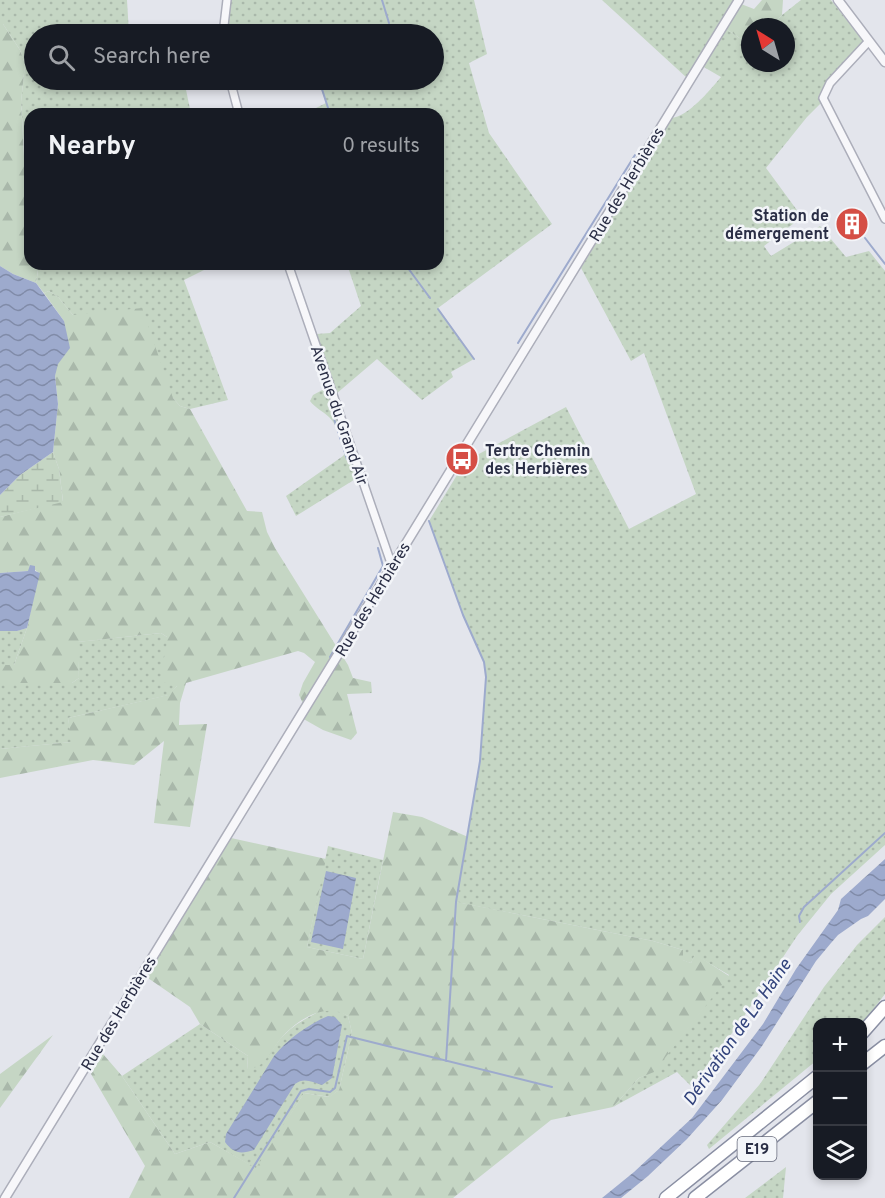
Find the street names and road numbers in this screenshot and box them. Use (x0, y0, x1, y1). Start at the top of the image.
street label: Rue des Herbières (586, 124, 670, 246)
street label: Avenue du Grand Air (305, 343, 372, 488)
street label: Rue des Herbières (332, 539, 416, 661)
street label: Rue des Herbières (78, 953, 162, 1075)
road number: E19 (738, 1137, 777, 1161)

